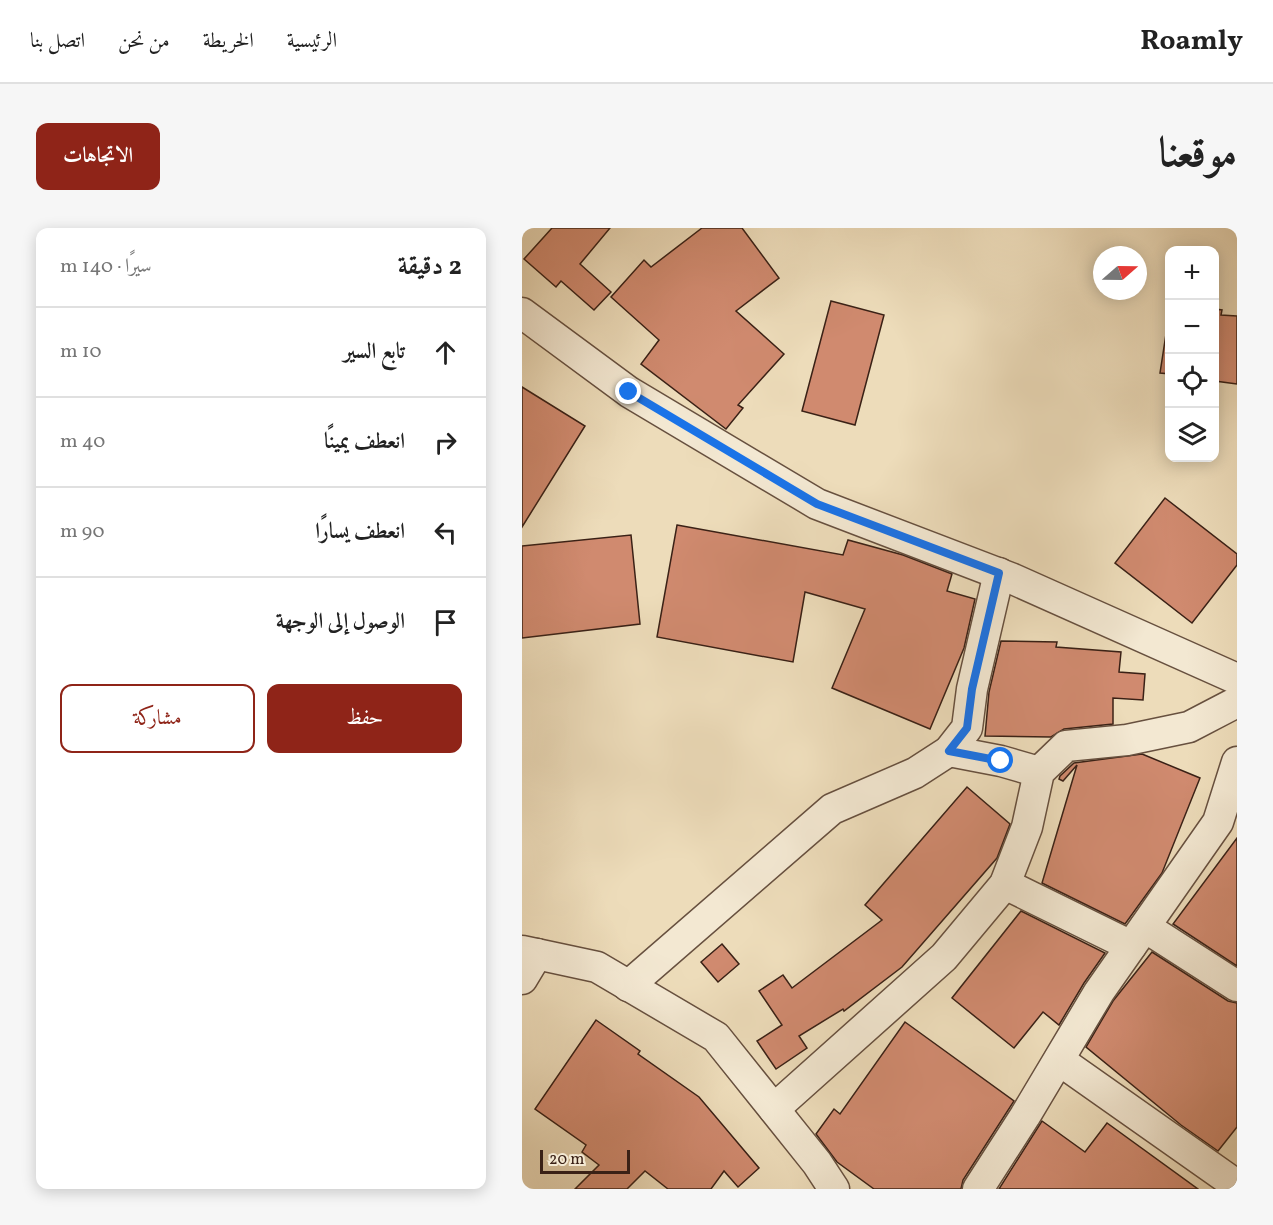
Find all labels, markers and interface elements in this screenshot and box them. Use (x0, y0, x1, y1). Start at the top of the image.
text: Roamly (1140, 22, 1243, 61)
text: اتصل بنا (30, 27, 85, 56)
text: من نحن (118, 27, 170, 56)
text: الخريطة (203, 27, 254, 56)
text: الرئيسية (287, 27, 337, 56)
button: الاتجاهات (36, 123, 160, 190)
text: موقعنا (1159, 126, 1237, 185)
north arrow (1093, 246, 1147, 300)
map controls (1165, 246, 1219, 462)
button: + (1165, 246, 1219, 300)
text: 2 دقيقة (398, 249, 462, 285)
text: سيرًا · 140 m (60, 253, 152, 281)
button: − (1165, 300, 1219, 354)
icon: ahead (429, 336, 462, 369)
text: تابع السير (343, 337, 405, 368)
text: 10 m (60, 338, 101, 366)
button: locate (1165, 354, 1219, 408)
route end (615, 378, 641, 404)
button: layers (1165, 408, 1219, 462)
icon: right (429, 426, 462, 459)
text: انعطف يمينًا (324, 427, 405, 458)
text: 40 m (60, 428, 105, 456)
icon: left (429, 516, 462, 549)
text: انعطف يسارًا (315, 517, 405, 548)
text: 90 m (60, 518, 105, 546)
icon: arrive (429, 606, 462, 639)
text: الوصول إلى الوجهة (276, 607, 405, 638)
button: مشاركة (60, 684, 255, 753)
button: حفظ (267, 684, 462, 753)
route start (987, 747, 1013, 773)
scale bar (540, 1147, 630, 1174)
text: 20 m (549, 1149, 584, 1171)

